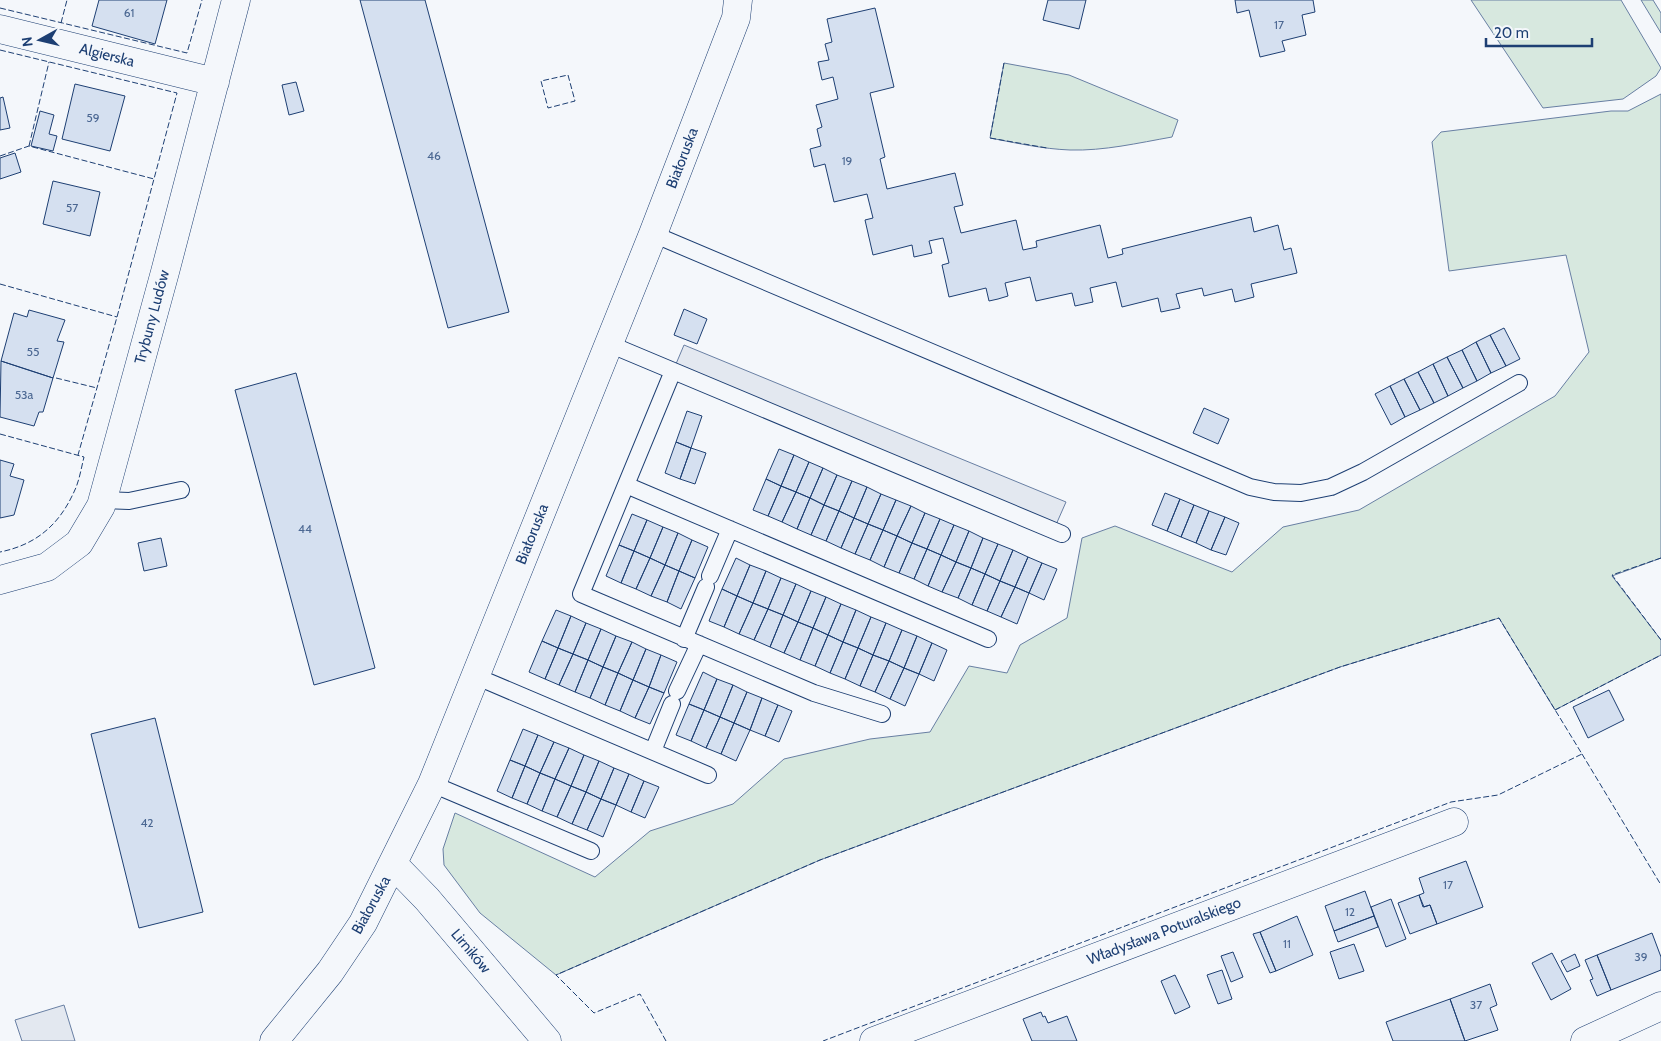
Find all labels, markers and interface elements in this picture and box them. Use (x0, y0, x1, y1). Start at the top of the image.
house number: 61 (124, 5, 134, 20)
north arrow (15, 15, 65, 65)
scale bar (1486, 15, 1592, 47)
house number: 17 (1274, 17, 1284, 32)
text: 20 m (1494, 24, 1529, 42)
text: N (18, 36, 37, 48)
street label: Algierska (78, 39, 137, 71)
house number: 59 (86, 110, 100, 125)
street label: Białoruska (662, 124, 702, 191)
house number: 46 (427, 148, 441, 163)
house number: 19 (842, 153, 853, 168)
house number: 57 (66, 200, 78, 215)
street label: Trybuny Ludów (131, 268, 173, 366)
house number: 55 (27, 344, 39, 359)
house number: 53a (15, 387, 34, 402)
street label: Białoruska (512, 500, 553, 567)
house number: 44 (298, 521, 312, 536)
house number: 42 (140, 815, 154, 830)
street label: Białoruska (348, 872, 395, 937)
house number: 17 (1443, 877, 1453, 892)
street label: Władysława Poturalskiego (1085, 893, 1243, 969)
house number: 12 (1345, 904, 1355, 919)
street label: Lirników (447, 925, 495, 977)
house number: 11 (1283, 936, 1291, 951)
house number: 39 (1634, 949, 1648, 964)
house number: 37 (1470, 997, 1482, 1012)

